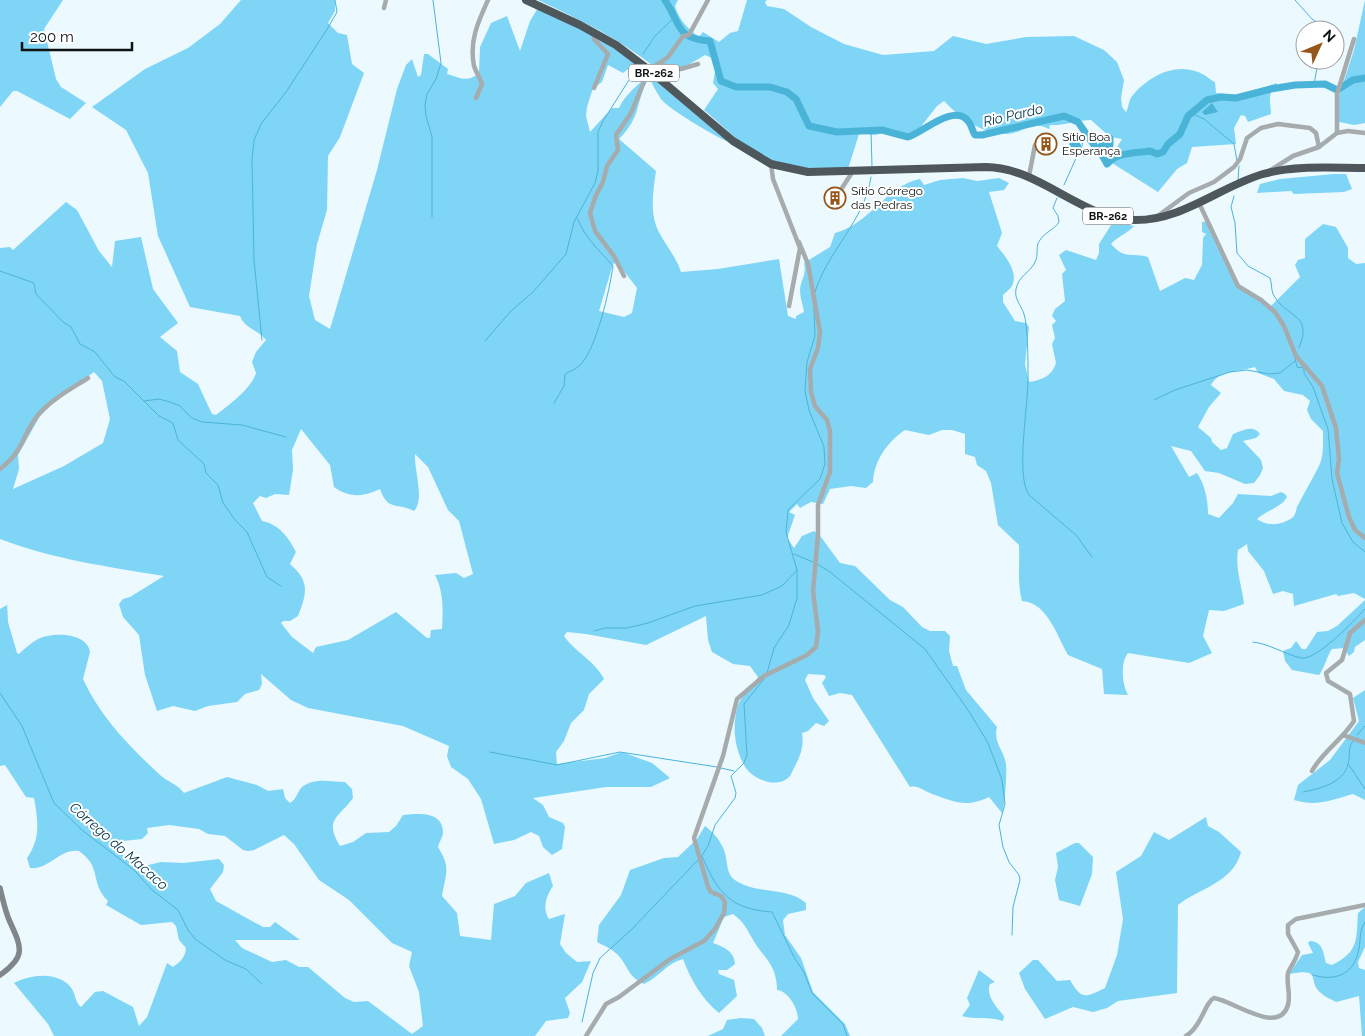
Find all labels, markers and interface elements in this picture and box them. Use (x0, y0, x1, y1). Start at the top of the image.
scale bar (22, 20, 132, 52)
north arrow (1295, 20, 1345, 70)
text: N (1320, 27, 1339, 45)
text: 200 m (30, 28, 74, 46)
road number: BR-262 (629, 64, 679, 82)
water label: Rio Pardo (982, 100, 1044, 130)
place label: Sítio Boa Esperança (1062, 130, 1120, 158)
building icon: Sítio Boa Esperança (1034, 132, 1058, 156)
place label: Sítio Córrego das Pedras (851, 184, 923, 212)
building icon: Sítio Córrego das Pedras (823, 186, 847, 210)
road number: BR-262 (1083, 208, 1133, 225)
water label: Córrego do Macaco (67, 799, 171, 893)

